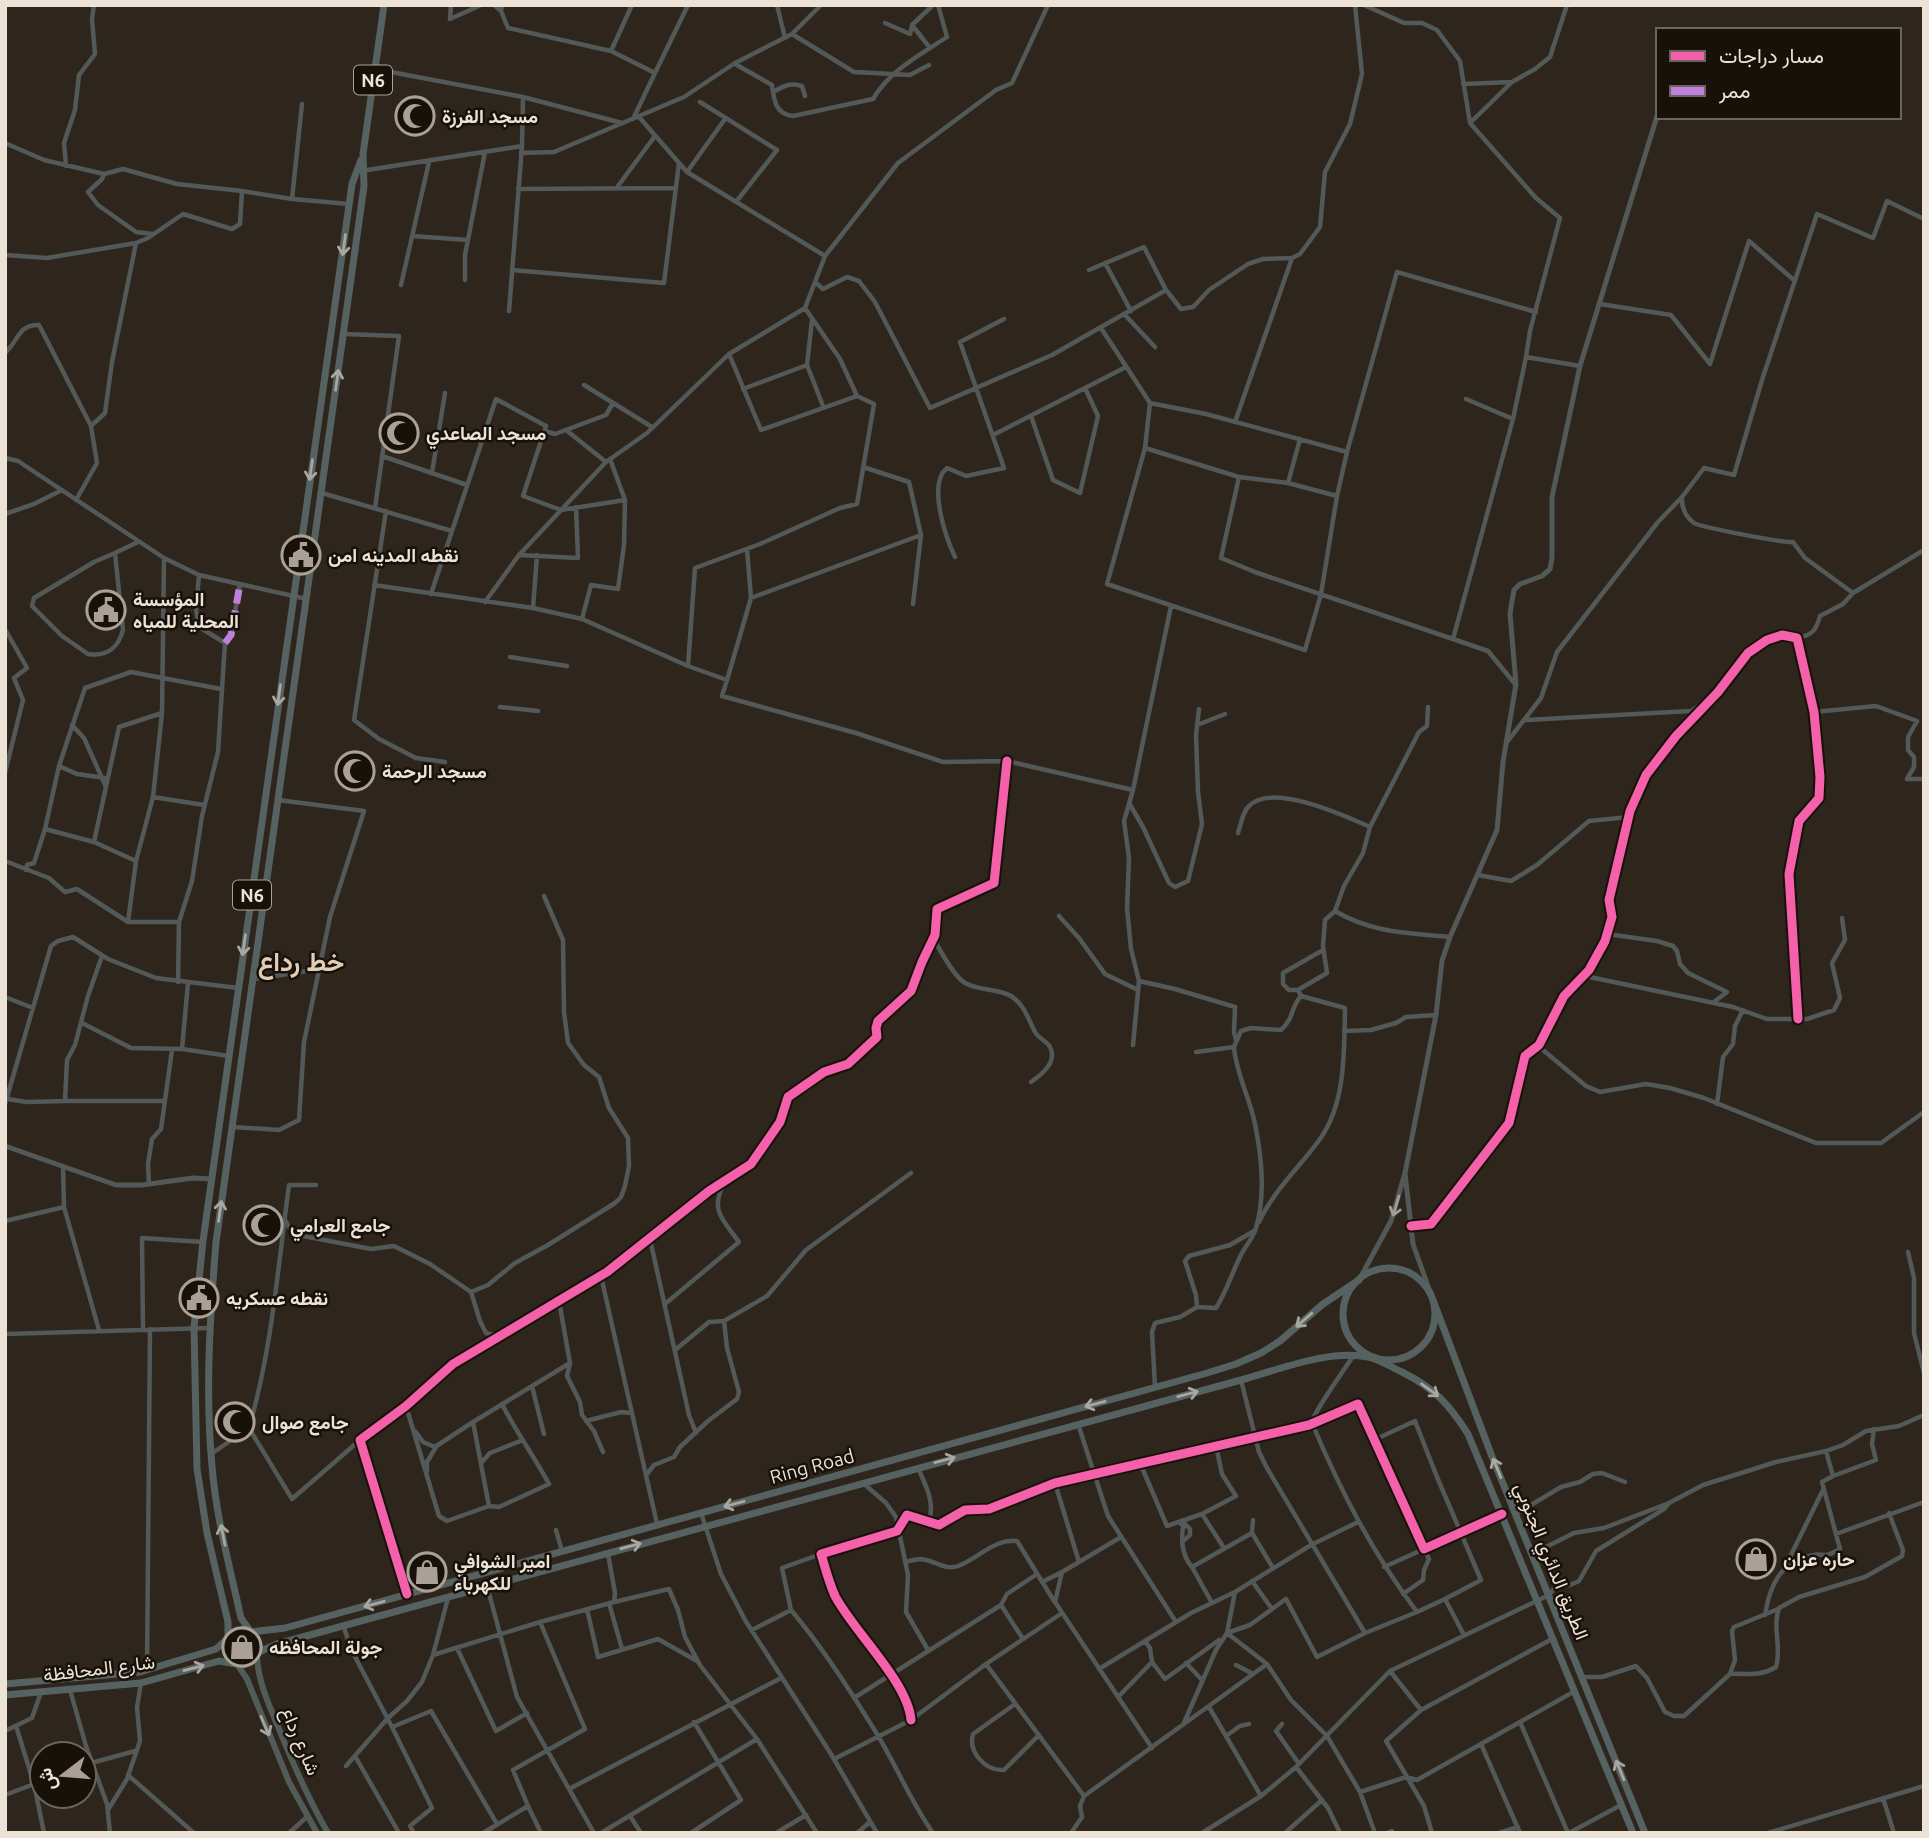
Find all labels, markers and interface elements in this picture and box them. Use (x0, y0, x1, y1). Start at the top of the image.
legend (1656, 28, 1901, 119)
text: مسار دراجات (1719, 43, 1824, 69)
road number: N6 (354, 66, 392, 94)
text: ممر (1718, 78, 1750, 104)
mosque icon: مسجد الفرزة (394, 95, 436, 137)
place label: مسجد الفرزة (442, 105, 538, 129)
one-way arrow (337, 233, 350, 256)
one-way arrow (331, 369, 344, 391)
mosque icon: مسجد الصاعدي (378, 412, 420, 454)
place label: مسجد الصاعدي (426, 422, 546, 450)
one-way arrow (305, 458, 318, 481)
public building icon: نقطه المدينه امن (280, 534, 322, 576)
place label: نقطه المدينه امن (328, 544, 459, 567)
place label: المؤسسة المحلية للمياه (133, 588, 239, 633)
public building icon: المؤسسة المحلية للمياه (85, 589, 127, 631)
one-way arrow (273, 683, 286, 706)
mosque icon: مسجد الرحمة (334, 750, 376, 792)
place label: مسجد الرحمة (382, 760, 487, 784)
road number: N6 (233, 880, 271, 910)
one-way arrow (238, 933, 251, 956)
district label: خط رداع (258, 947, 344, 980)
one-way arrow (1388, 1195, 1401, 1217)
one-way arrow (214, 1201, 227, 1223)
mosque icon: جامع العرامي (242, 1204, 284, 1246)
place label: جامع العرامي (290, 1214, 391, 1242)
public building icon: نقطه عسكريه (178, 1277, 220, 1319)
place label: نقطه عسكريه (226, 1287, 328, 1311)
one-way arrow (1295, 1312, 1313, 1328)
one-way arrow (1420, 1383, 1439, 1397)
one-way arrow (1176, 1387, 1199, 1400)
one-way arrow (1085, 1398, 1107, 1411)
mosque icon: جامع صوال (214, 1401, 256, 1443)
place label: جامع صوال (262, 1411, 349, 1436)
street label: Ring Road (767, 1444, 857, 1488)
one-way arrow (933, 1453, 955, 1466)
one-way arrow (1490, 1458, 1503, 1479)
street label: الطريق الدائري الجنوبي (1506, 1479, 1594, 1645)
one-way arrow (724, 1498, 746, 1511)
one-way arrow (215, 1524, 229, 1547)
shop icon: حاره عزان (1735, 1538, 1777, 1580)
one-way arrow (619, 1539, 642, 1552)
place label: حاره عزان (1783, 1548, 1855, 1572)
place label: امير الشوافي للكهرباء (454, 1550, 550, 1596)
shop icon: امير الشوافي للكهرباء (406, 1551, 448, 1593)
one-way arrow (363, 1598, 385, 1611)
shop icon: جولة المحافظه (221, 1626, 263, 1668)
place label: جولة المحافظه (269, 1636, 382, 1660)
street label: شارع المحافظة (42, 1650, 156, 1688)
one-way arrow (182, 1661, 204, 1674)
street label: شارع رداع (275, 1704, 325, 1779)
one-way arrow (259, 1714, 272, 1736)
north arrow (28, 1740, 98, 1810)
one-way arrow (1612, 1759, 1625, 1781)
text: ش (33, 1765, 61, 1794)

